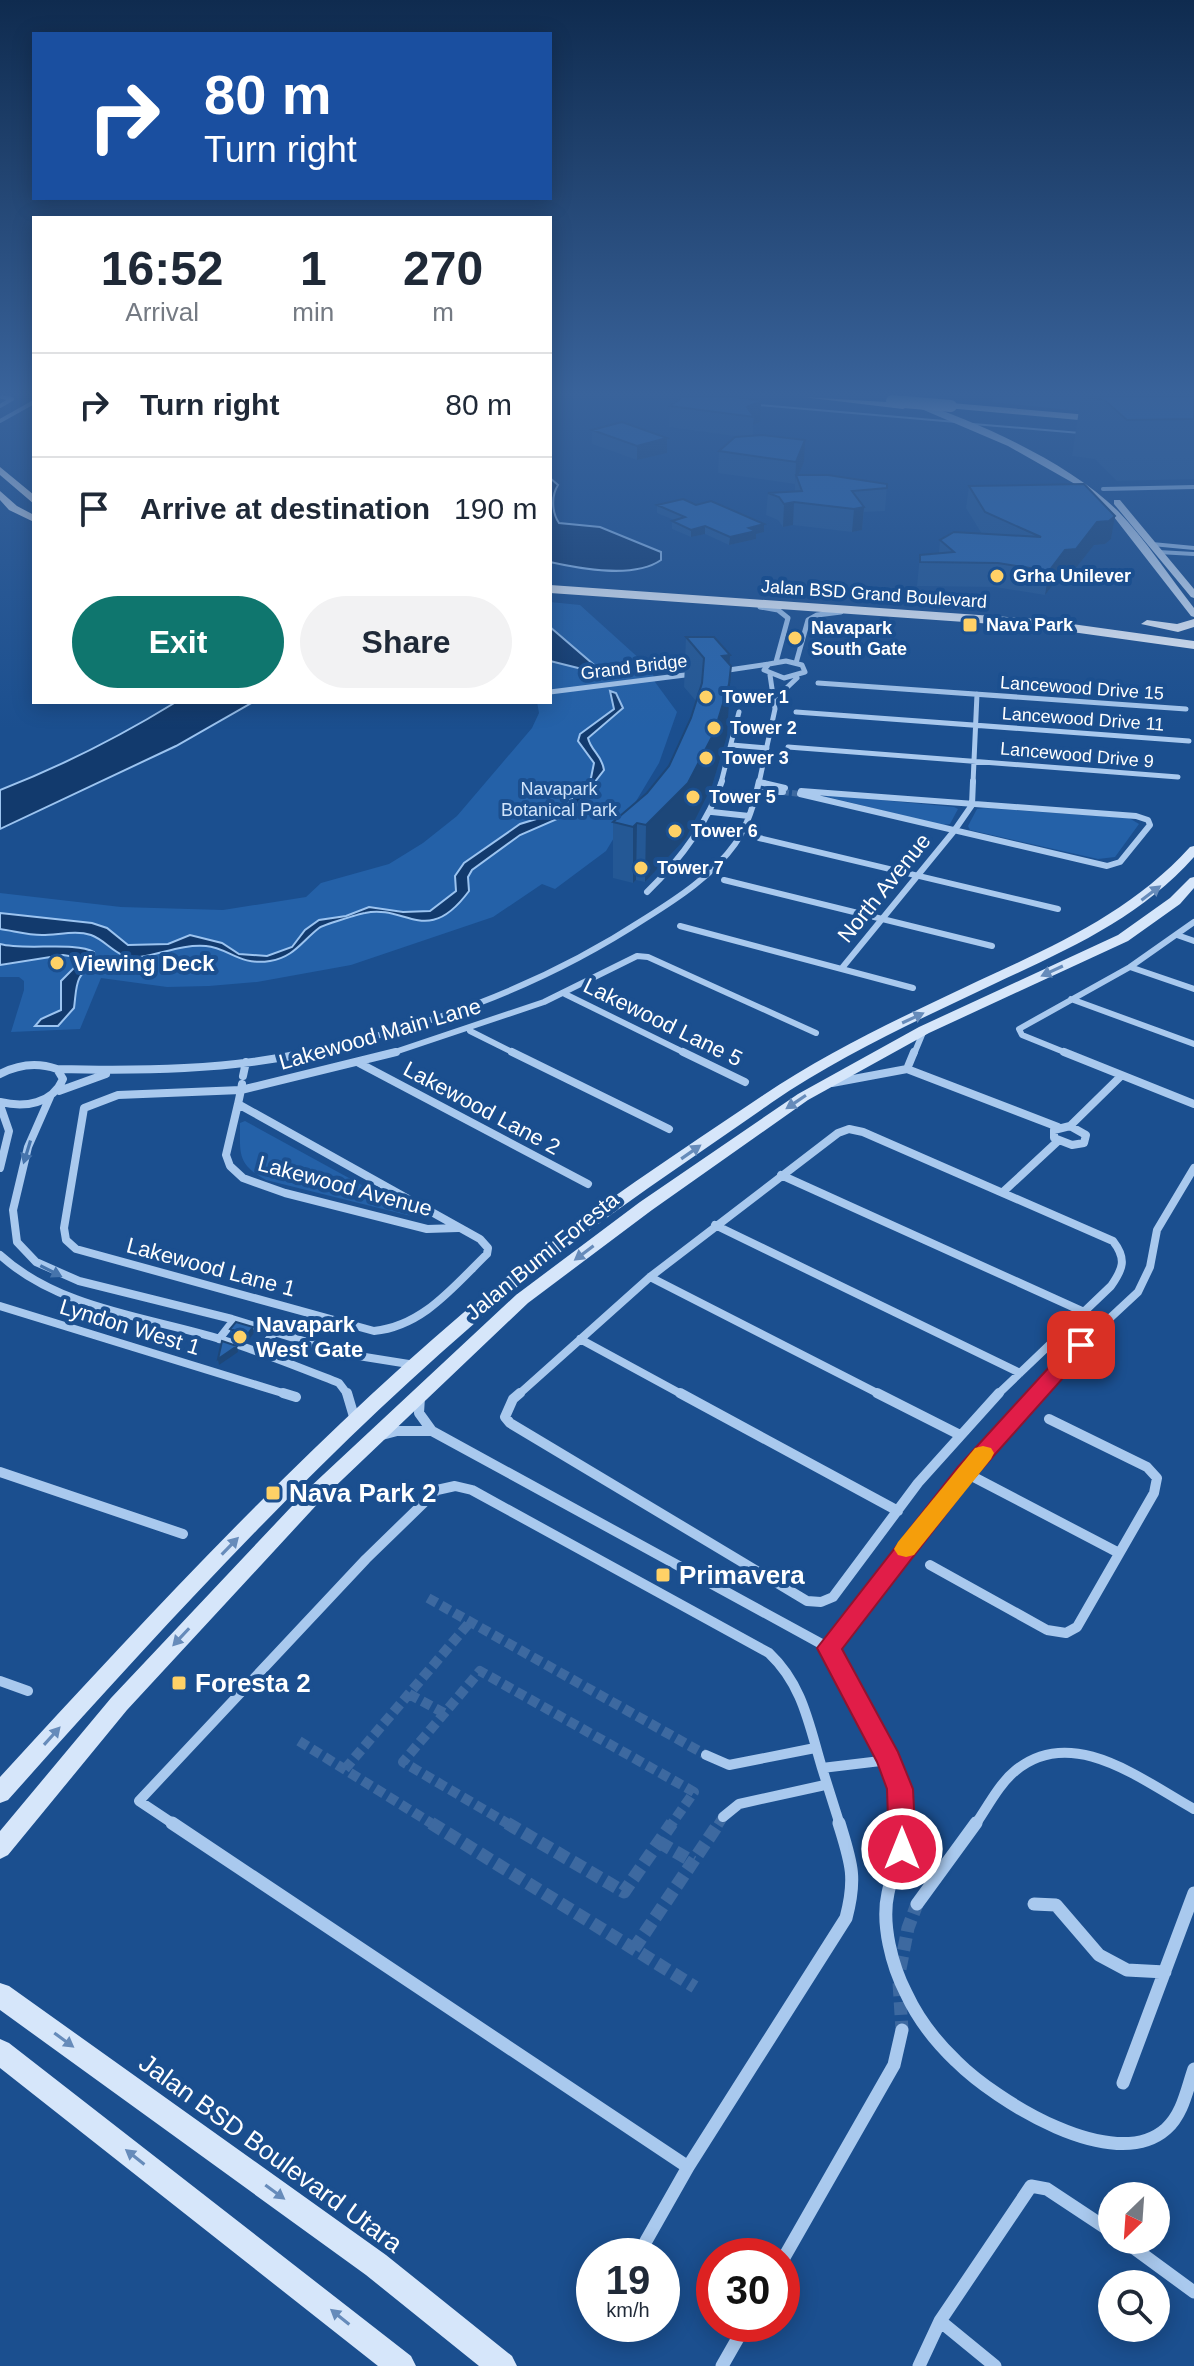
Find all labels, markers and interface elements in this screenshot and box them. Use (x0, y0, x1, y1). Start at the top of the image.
text: 80 m (204, 63, 332, 126)
icon: right (72, 64, 176, 168)
text: Turn right (204, 129, 357, 170)
text: 16:52 (101, 242, 224, 295)
text: 1 (300, 242, 327, 295)
text: 270 (403, 242, 483, 295)
text: Arrival (125, 297, 199, 327)
text: min (292, 297, 334, 327)
text: m (432, 297, 454, 327)
icon: right (72, 383, 116, 427)
text: Turn right (140, 388, 279, 421)
text: 80 m (445, 388, 512, 421)
icon: arrive (72, 487, 116, 531)
text: Arrive at destination (140, 492, 430, 525)
text: 190 m (454, 492, 537, 525)
place label: Grha Unilever (1013, 566, 1131, 586)
marker: Grha Unilever (988, 567, 1006, 585)
street label: Jalan BSD Grand Boulevard (761, 576, 987, 612)
button: Exit (72, 596, 284, 688)
button: Share (300, 596, 512, 688)
place label: Nava Park (986, 615, 1074, 635)
marker: Nava Park (961, 616, 979, 634)
place label: Navapark South Gate (811, 618, 907, 659)
marker: Navapark South Gate (786, 629, 804, 647)
street label: Grand Bridge (580, 651, 688, 683)
street label: Lancewood Drive 15 (999, 672, 1165, 704)
place label: Tower 1 (722, 687, 789, 707)
marker: Tower 1 (697, 688, 715, 706)
street label: Lancewood Drive 11 (1001, 703, 1165, 735)
place label: Tower 2 (730, 718, 797, 738)
marker: Tower 2 (705, 719, 723, 737)
street label: Lancewood Drive 9 (999, 738, 1155, 772)
place label: Tower 3 (722, 748, 789, 768)
marker: Tower 3 (697, 749, 715, 767)
park label: Navapark Botanical Park (501, 779, 618, 820)
place label: Tower 5 (709, 787, 776, 807)
marker: Tower 5 (684, 788, 702, 806)
place label: Tower 6 (691, 821, 758, 841)
marker: Tower 6 (666, 822, 684, 840)
street label: North Avenue (832, 828, 936, 948)
place label: Tower 7 (657, 858, 724, 878)
marker: Tower 7 (632, 859, 650, 877)
one-way arrow (1141, 885, 1161, 901)
place label: Viewing Deck (73, 951, 215, 976)
marker: Viewing Deck (48, 954, 66, 972)
one-way arrow (1041, 964, 1064, 977)
street label: Lakewood Lane 5 (579, 973, 747, 1071)
street label: Lakewood Main Lane (276, 993, 484, 1075)
one-way arrow (901, 1011, 924, 1025)
street label: Lakewood Lane 2 (399, 1056, 565, 1160)
one-way arrow (786, 1094, 807, 1109)
one-way arrow (20, 1140, 33, 1164)
one-way arrow (680, 1145, 701, 1160)
street label: Lakewood Avenue (255, 1151, 435, 1221)
street label: Jalan Bumi Foresta (460, 1186, 624, 1325)
street label: Lakewood Lane 1 (124, 1232, 298, 1302)
one-way arrow (573, 1245, 595, 1261)
one-way arrow (40, 1264, 63, 1277)
street label: Lyndon West 1 (57, 1294, 203, 1360)
pin (1047, 1311, 1115, 1379)
place label: Navapark West Gate (256, 1312, 363, 1362)
icon: arrive (1059, 1323, 1103, 1367)
marker: Navapark West Gate (231, 1328, 249, 1346)
place label: Nava Park 2 (289, 1478, 436, 1508)
marker: Nava Park 2 (264, 1484, 282, 1502)
one-way arrow (221, 1537, 239, 1556)
place label: Primavera (679, 1560, 805, 1590)
marker: Primavera (654, 1566, 672, 1584)
one-way arrow (172, 1627, 190, 1646)
place label: Foresta 2 (195, 1668, 311, 1698)
marker: Foresta 2 (170, 1674, 188, 1692)
one-way arrow (43, 1726, 61, 1745)
position arrow (860, 1807, 944, 1891)
one-way arrow (53, 2032, 74, 2047)
street label: Jalan BSD Boulevard Utara (134, 2047, 409, 2259)
one-way arrow (125, 2149, 145, 2166)
north arrow (1098, 2182, 1170, 2254)
map controls (1098, 2182, 1170, 2342)
one-way arrow (264, 2184, 285, 2199)
speed limit sign: 30 (696, 2238, 800, 2342)
text: 19 (606, 2258, 650, 2302)
button: search (1098, 2270, 1170, 2342)
text: km/h (606, 2299, 650, 2321)
one-way arrow (330, 2309, 350, 2325)

